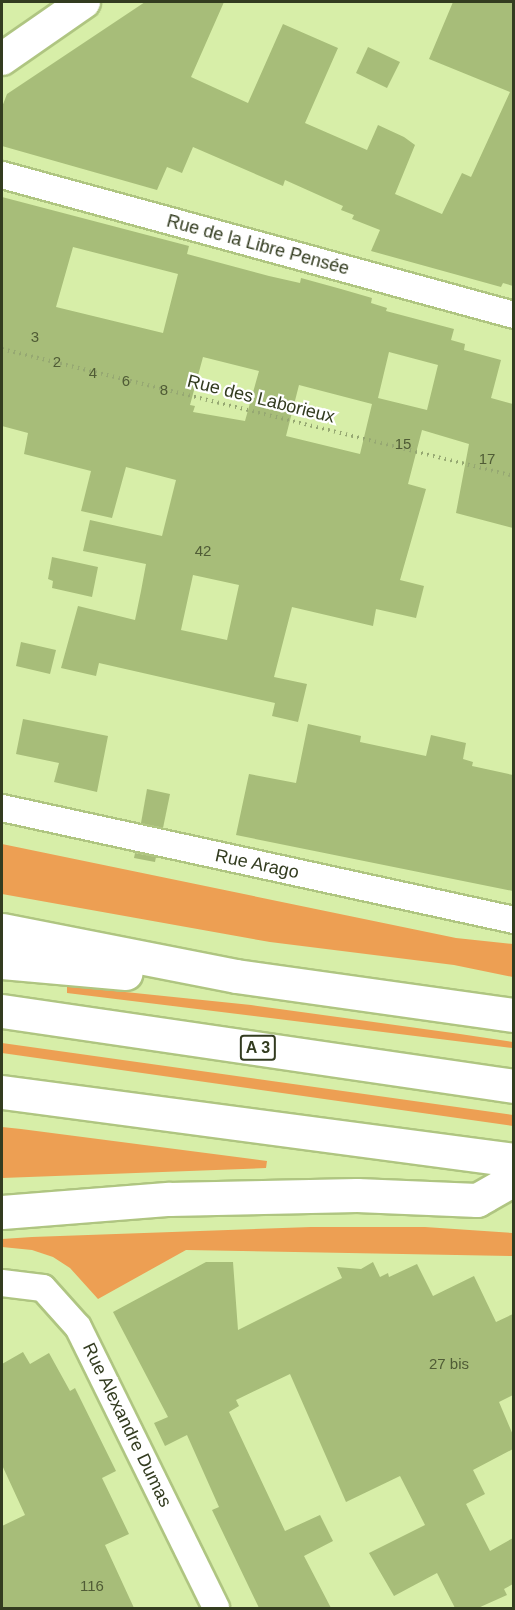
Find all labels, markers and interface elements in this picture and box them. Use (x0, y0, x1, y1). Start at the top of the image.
street label: Rue de la Libre Pensée (164, 210, 352, 280)
house number: 3 (31, 328, 39, 346)
house number: 2 (53, 353, 61, 371)
house number: 4 (89, 364, 97, 382)
street label: Rue des Laborieux (185, 370, 337, 428)
house number: 6 (122, 372, 130, 390)
house number: 8 (160, 381, 168, 399)
house number: 15 (395, 435, 411, 453)
house number: 17 (479, 450, 495, 468)
house number: 42 (195, 542, 211, 560)
street label: Rue Arago (213, 844, 301, 884)
road number: A 3 (238, 1035, 278, 1061)
street label: Rue Alexandre Dumas (78, 1339, 176, 1511)
house number: 27 bis (429, 1355, 469, 1373)
house number: 116 (80, 1577, 104, 1595)

